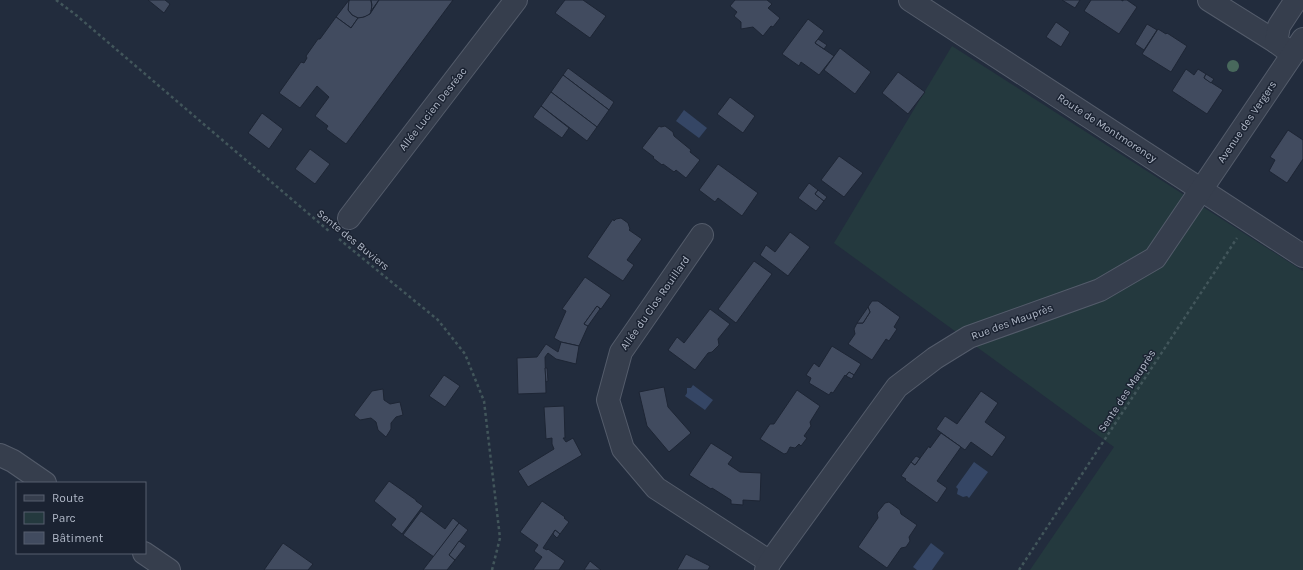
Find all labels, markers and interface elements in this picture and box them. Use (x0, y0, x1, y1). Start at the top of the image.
street label: Allée Lucien Desréac (396, 65, 470, 153)
street label: Avenue des Vergers (1215, 78, 1279, 166)
street label: Route de Montmorency (1055, 91, 1159, 165)
street label: Sente des Buviers (314, 207, 392, 273)
street label: Allée du Clos Rouillard (618, 253, 692, 353)
street label: Rue des Mauprès (969, 301, 1055, 343)
street label: Sente des Mauprès (1095, 347, 1159, 435)
legend (16, 482, 146, 554)
text: Route (52, 491, 84, 505)
text: Parc (52, 511, 76, 525)
text: Bâtiment (52, 531, 104, 545)

